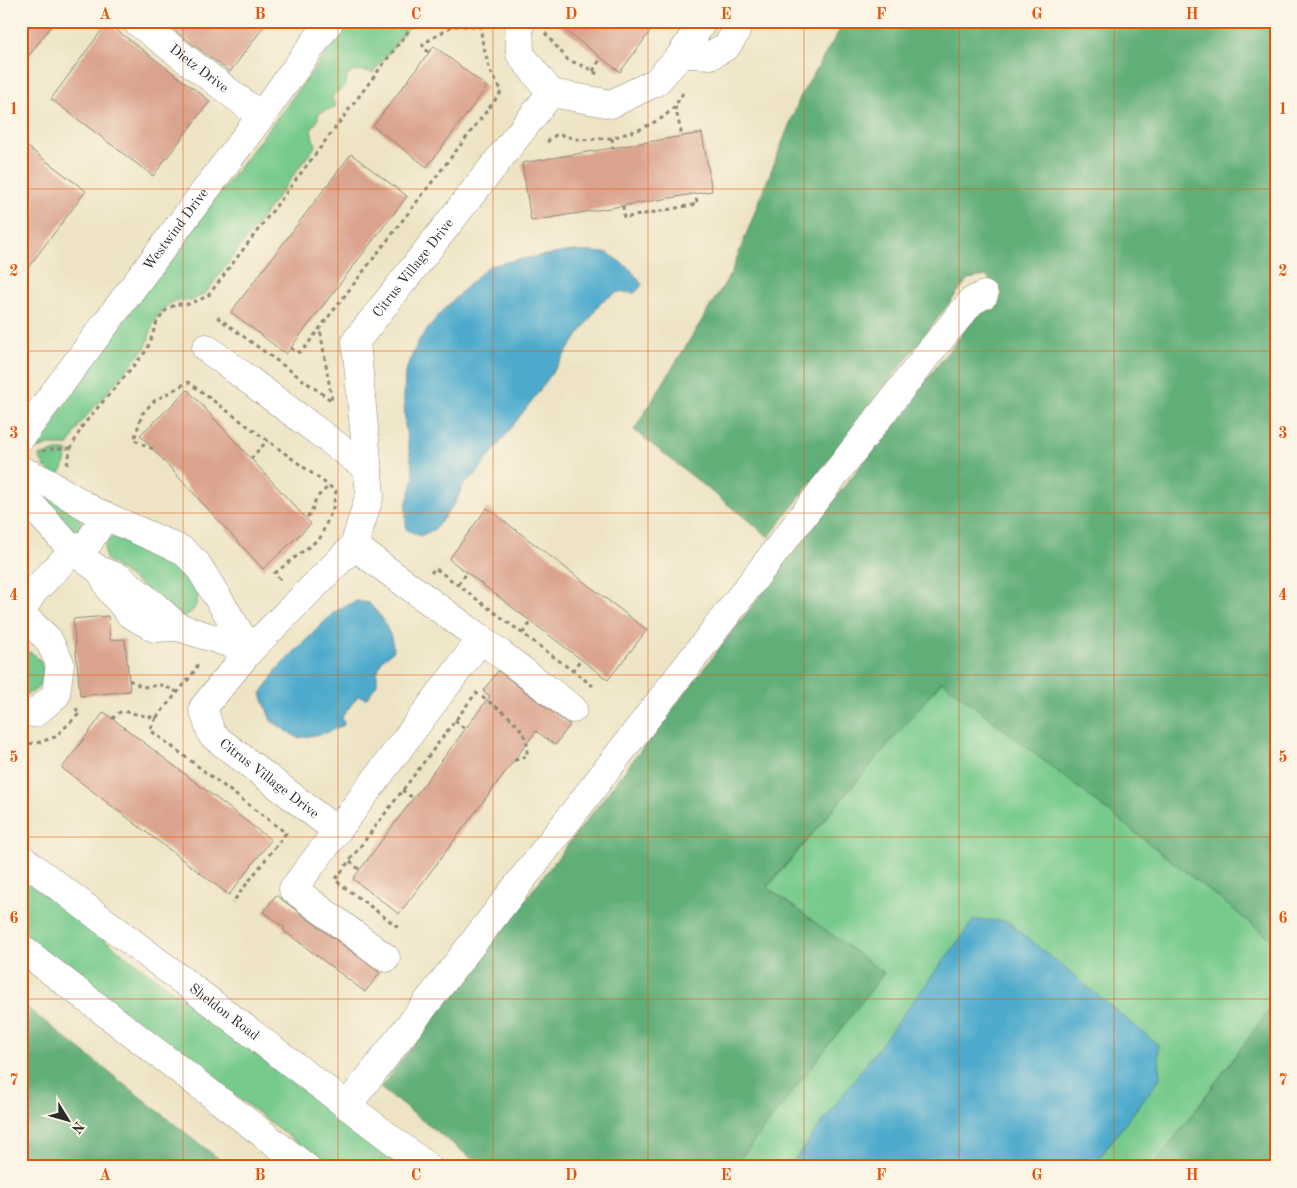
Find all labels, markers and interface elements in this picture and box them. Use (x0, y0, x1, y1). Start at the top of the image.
text: A (99, 7, 111, 23)
text: B (254, 7, 266, 23)
text: C (411, 7, 421, 23)
text: D (565, 7, 577, 23)
text: E (720, 7, 732, 23)
text: F (876, 7, 887, 23)
text: G (1031, 7, 1043, 23)
text: H (1185, 7, 1199, 23)
street label: Dietz Drive (167, 42, 231, 95)
text: 1 (9, 102, 19, 118)
text: 1 (1278, 102, 1288, 118)
street label: Westwind Drive (141, 186, 211, 273)
street label: Citrus Village Drive (370, 216, 456, 320)
text: 2 (9, 264, 19, 280)
text: 2 (1278, 264, 1288, 280)
text: 3 (9, 426, 19, 442)
text: 3 (1278, 426, 1288, 442)
text: 4 (9, 588, 19, 604)
text: 4 (1278, 588, 1288, 604)
street label: Citrus Village Drive (217, 736, 321, 821)
text: 5 (9, 750, 19, 766)
text: 5 (1278, 750, 1288, 766)
text: 6 (9, 911, 19, 927)
text: 6 (1278, 911, 1288, 927)
street label: Sheldon Road (187, 981, 262, 1043)
text: 7 (9, 1073, 19, 1089)
text: 7 (1278, 1073, 1288, 1089)
north arrow (42, 1096, 92, 1146)
text: N (69, 1119, 86, 1136)
text: A (99, 1168, 111, 1184)
text: B (254, 1168, 266, 1184)
text: C (411, 1168, 421, 1184)
text: D (565, 1168, 577, 1184)
text: E (720, 1168, 732, 1184)
text: F (876, 1168, 887, 1184)
text: G (1031, 1168, 1043, 1184)
text: H (1185, 1168, 1199, 1184)

